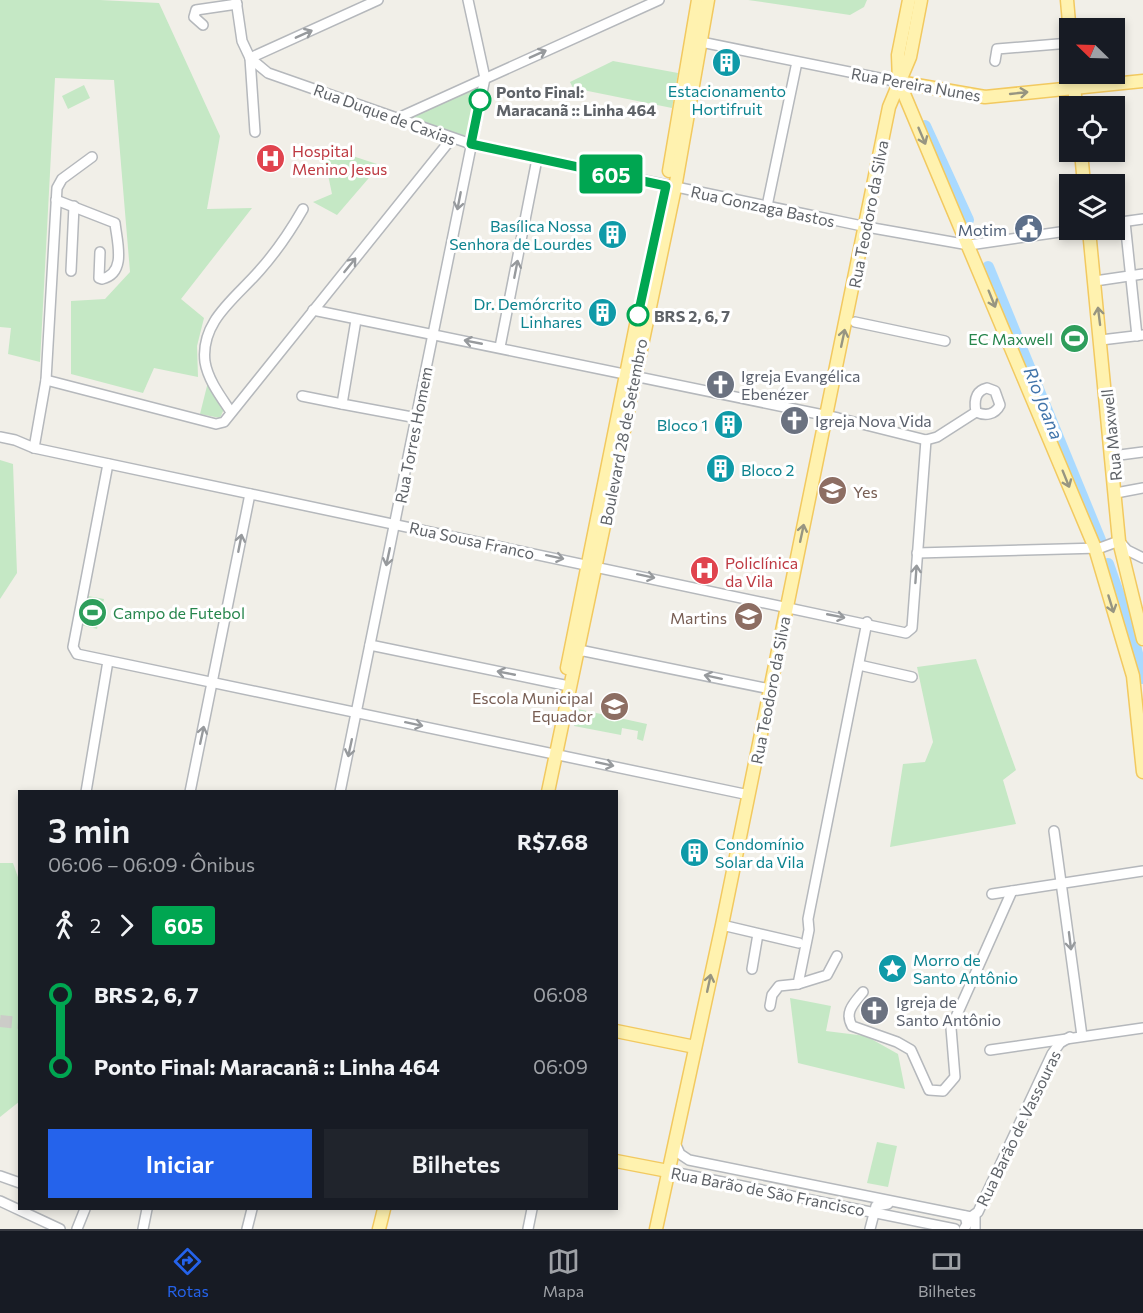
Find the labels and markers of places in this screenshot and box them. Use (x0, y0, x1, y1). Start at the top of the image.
building icon: Estacionamento Hortifruit (711, 46, 743, 78)
place label: Estacionamento Hortifruit (668, 81, 786, 118)
place label: Ponto Final: Maracanã :: Linha 464 (496, 82, 656, 119)
marker: Ponto Final: Maracanã :: Linha 464 (469, 89, 491, 111)
place label: Hospital Menino Jesus (292, 141, 387, 178)
hospital icon: Hospital Menino Jesus (255, 143, 287, 175)
public building icon: Motim (1012, 213, 1044, 245)
place label: Basílica Nossa Senhora de Lourdes (449, 216, 592, 253)
building icon: Basílica Nossa Senhora de Lourdes (597, 218, 629, 250)
place label: Motim (958, 220, 1007, 239)
place label: Dr. Demórcrito Linhares (474, 294, 582, 331)
building icon: Dr. Demórcrito Linhares (587, 296, 619, 328)
marker: BRS 2, 6, 7 (627, 304, 649, 326)
place label: BRS 2, 6, 7 (654, 306, 730, 325)
sports icon: EC Maxwell (1058, 322, 1090, 354)
place label: EC Maxwell (968, 329, 1053, 348)
place label: Igreja Evangélica Ebenézer (741, 366, 860, 403)
church icon: Igreja Evangélica Ebenézer (704, 368, 736, 400)
church icon: Igreja Nova Vida (778, 404, 810, 436)
building icon: Bloco 1 (713, 408, 745, 440)
place label: Igreja Nova Vida (815, 411, 932, 430)
place label: Bloco 1 (657, 415, 708, 434)
building icon: Bloco 2 (704, 453, 736, 485)
place label: Bloco 2 (741, 460, 794, 479)
school or university icon: Yes (816, 475, 848, 507)
place label: Yes (853, 482, 878, 501)
place label: Policlínica da Vila (725, 553, 798, 590)
hospital icon: Policlínica da Vila (688, 555, 720, 587)
sports icon: Campo de Futebol (76, 596, 108, 628)
school or university icon: Martins (732, 601, 764, 633)
place label: Campo de Futebol (113, 603, 245, 622)
place label: Martins (670, 608, 727, 627)
place label: Escola Municipal Equador (472, 688, 594, 725)
school or university icon: Escola Municipal Equador (598, 690, 630, 722)
place label: Condomínio Solar da Vila (715, 834, 804, 871)
building icon: Condomínio Solar da Vila (678, 836, 710, 868)
place label: Morro de Santo Antônio (913, 950, 1018, 987)
place icon: Morro de Santo Antônio (876, 952, 908, 984)
place label: Igreja de Santo Antônio (896, 992, 1001, 1029)
church icon: Igreja de Santo Antônio (859, 994, 891, 1026)

